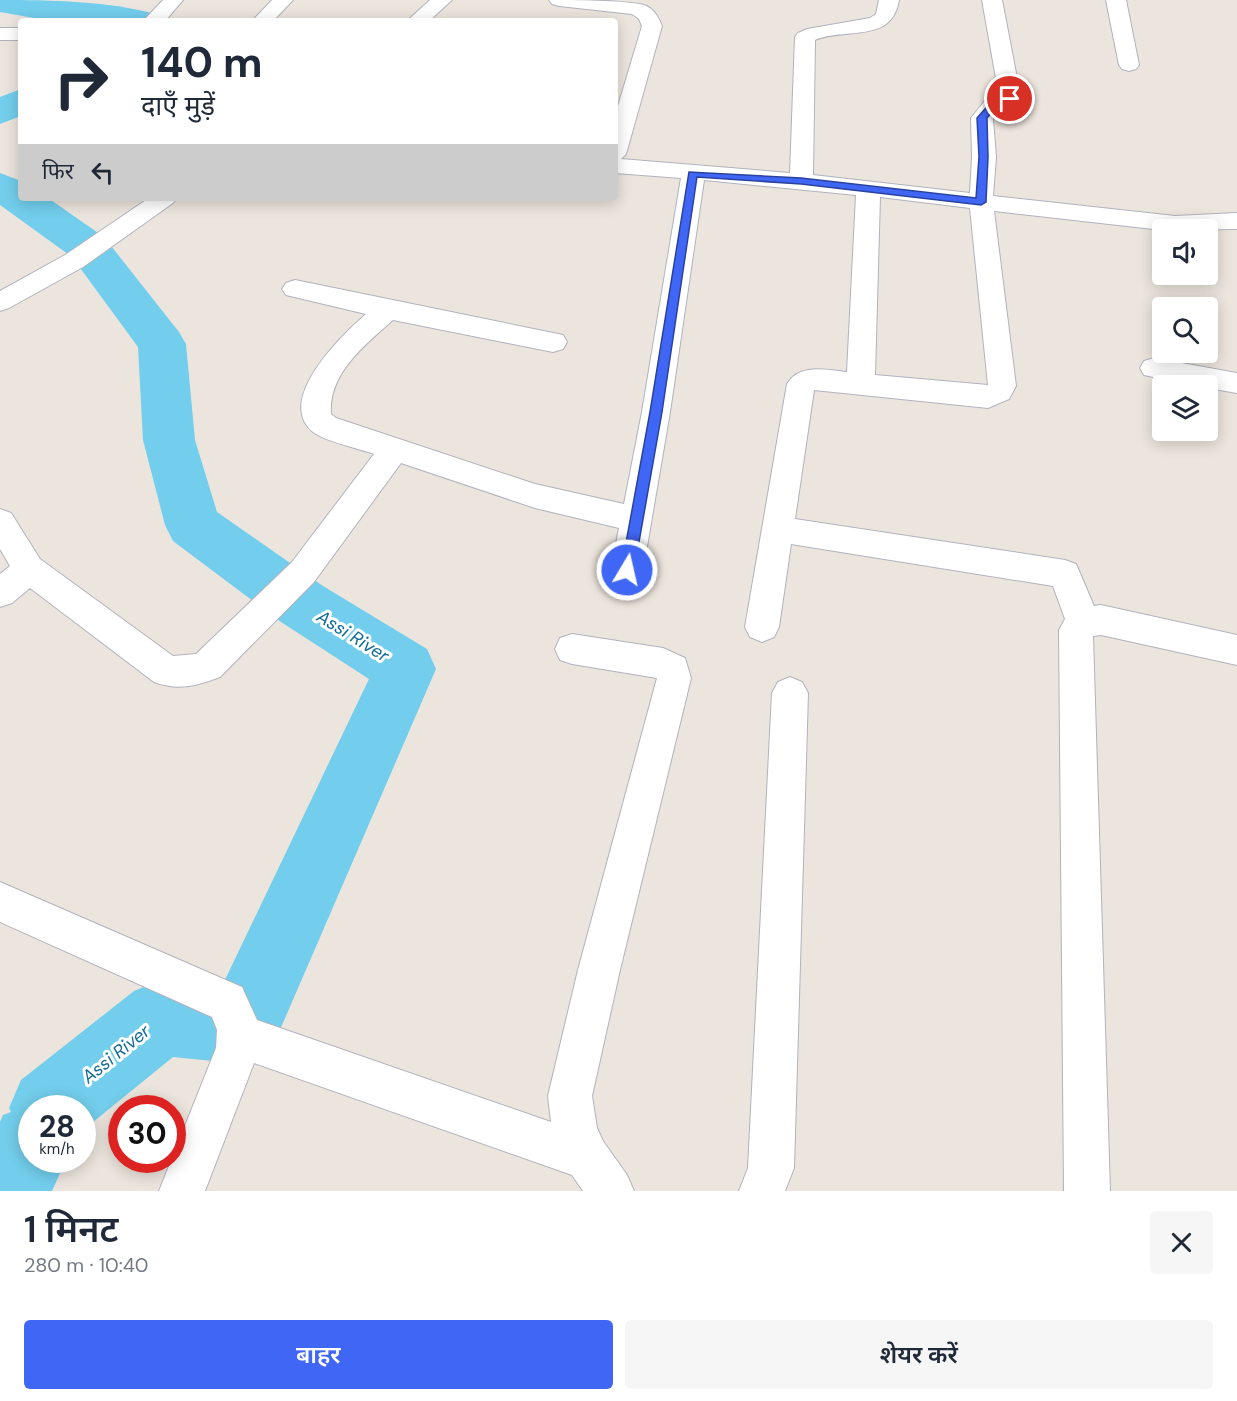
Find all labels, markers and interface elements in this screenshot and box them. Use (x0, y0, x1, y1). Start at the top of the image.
text: 140 m (141, 35, 263, 90)
icon: right (42, 42, 120, 120)
pin (984, 73, 1035, 124)
icon: arrive (993, 82, 1026, 115)
text: दाएँ मुड़ें (141, 88, 215, 123)
icon: left (86, 156, 119, 189)
text: फिर (42, 157, 74, 186)
map controls (1152, 219, 1218, 441)
button: sound (1152, 219, 1218, 285)
button: search (1152, 297, 1218, 363)
button: layers (1152, 375, 1218, 441)
position arrow (595, 538, 659, 602)
water label: Assi River (312, 604, 395, 668)
water label: Assi River (76, 1018, 156, 1089)
speed limit sign: 30 (108, 1095, 186, 1173)
text: 28 (39, 1107, 75, 1146)
text: km/h (39, 1139, 75, 1159)
text: 1 मिनट (24, 1206, 118, 1253)
button: close (1150, 1211, 1213, 1274)
text: 280 m · 10:40 (24, 1252, 149, 1278)
button: बाहर (24, 1320, 613, 1389)
button: शेयर करें (625, 1320, 1213, 1389)

